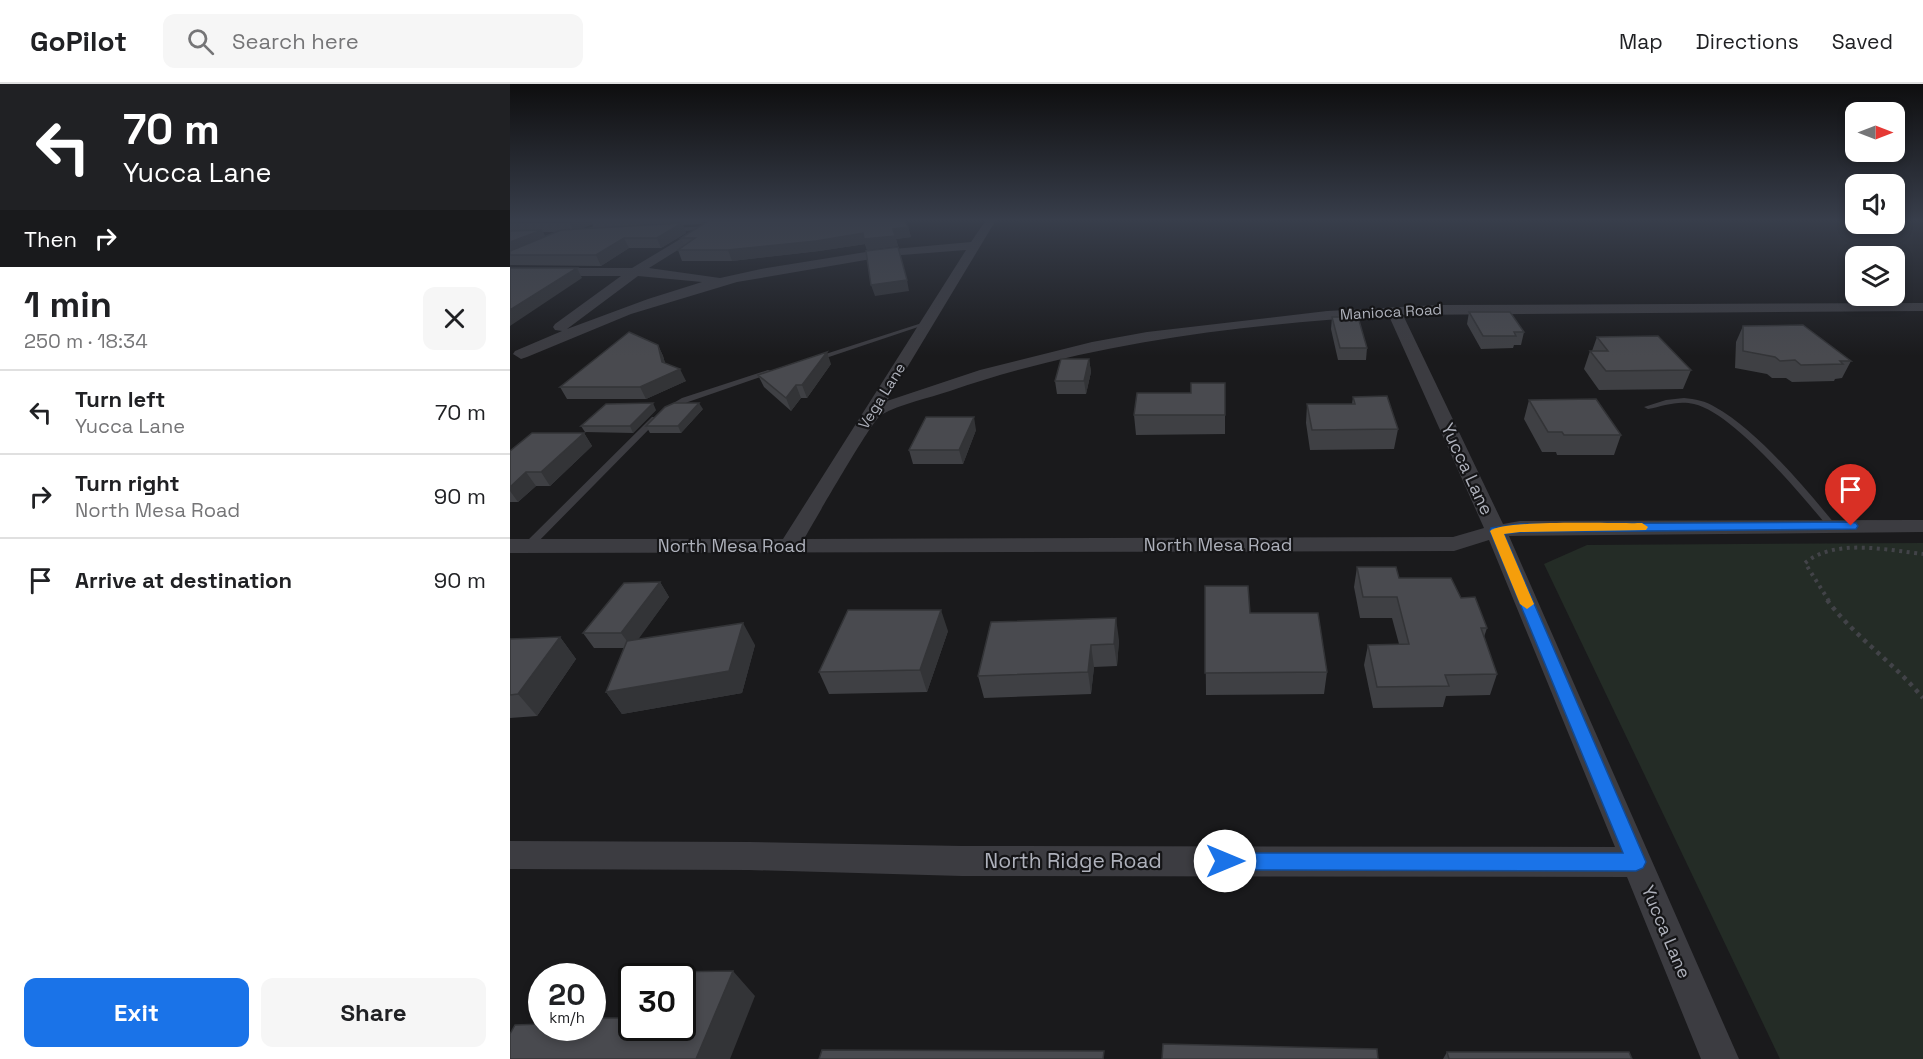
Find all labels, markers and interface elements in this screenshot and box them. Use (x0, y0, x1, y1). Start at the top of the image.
search box (163, 14, 583, 68)
text: GoPilot (30, 23, 127, 59)
icon: search (184, 25, 217, 58)
text: Search here (232, 27, 359, 55)
text: Map (1619, 28, 1663, 55)
text: Directions (1696, 28, 1799, 55)
text: Saved (1832, 28, 1893, 55)
north arrow (1845, 102, 1905, 162)
map controls (1845, 102, 1905, 306)
text: 70 m (123, 103, 220, 156)
icon: left (24, 108, 102, 186)
text: Yucca Lane (123, 155, 272, 190)
button: sound (1845, 174, 1905, 234)
icon: right (89, 222, 122, 255)
text: Then (24, 225, 77, 253)
button: layers (1845, 246, 1905, 306)
text: 1 min (24, 282, 112, 328)
button: close (423, 287, 486, 350)
street label: Manioca Road (1340, 299, 1442, 324)
text: 250 m · 18:34 (24, 328, 148, 354)
street label: Vega Lane (854, 359, 909, 432)
text: Turn left (75, 385, 165, 413)
icon: left (24, 396, 57, 429)
text: 70 m (435, 398, 486, 426)
text: Yucca Lane (75, 413, 185, 439)
street label: Yucca Lane (1436, 419, 1499, 519)
pin (1825, 464, 1876, 526)
text: Turn right (75, 469, 180, 497)
icon: arrive (1834, 473, 1867, 506)
icon: right (24, 480, 57, 513)
text: 90 m (434, 482, 486, 510)
text: North Mesa Road (75, 497, 240, 523)
street label: North Mesa Road (1144, 533, 1292, 556)
street label: North Mesa Road (658, 534, 806, 557)
icon: arrive (24, 564, 57, 597)
text: Arrive at destination (75, 566, 292, 594)
text: 90 m (434, 566, 486, 594)
position arrow (1193, 829, 1257, 893)
street label: North Ridge Road (984, 847, 1162, 874)
street label: Yucca Lane (1637, 882, 1696, 982)
speed limit sign: 30 (618, 963, 696, 1041)
text: 20 (548, 975, 586, 1014)
button: Exit (24, 978, 249, 1047)
button: Share (261, 978, 486, 1047)
text: km/h (549, 1008, 585, 1027)

